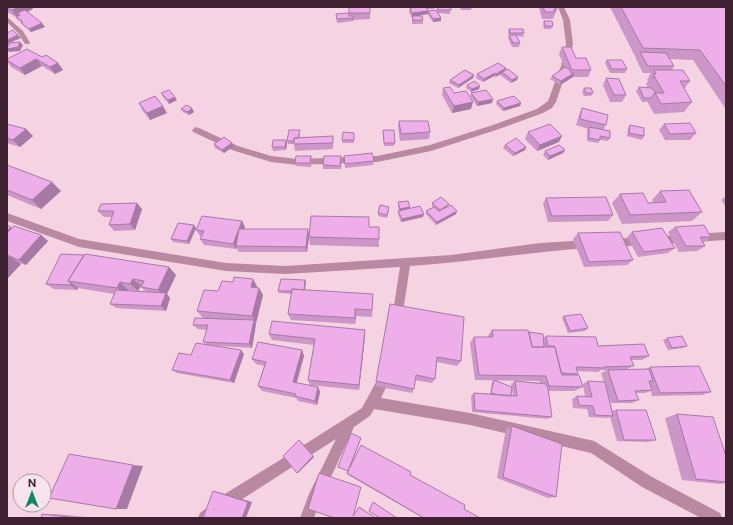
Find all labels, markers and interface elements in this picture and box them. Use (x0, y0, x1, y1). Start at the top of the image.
north arrow (12, 473, 52, 513)
text: N (28, 477, 36, 489)

